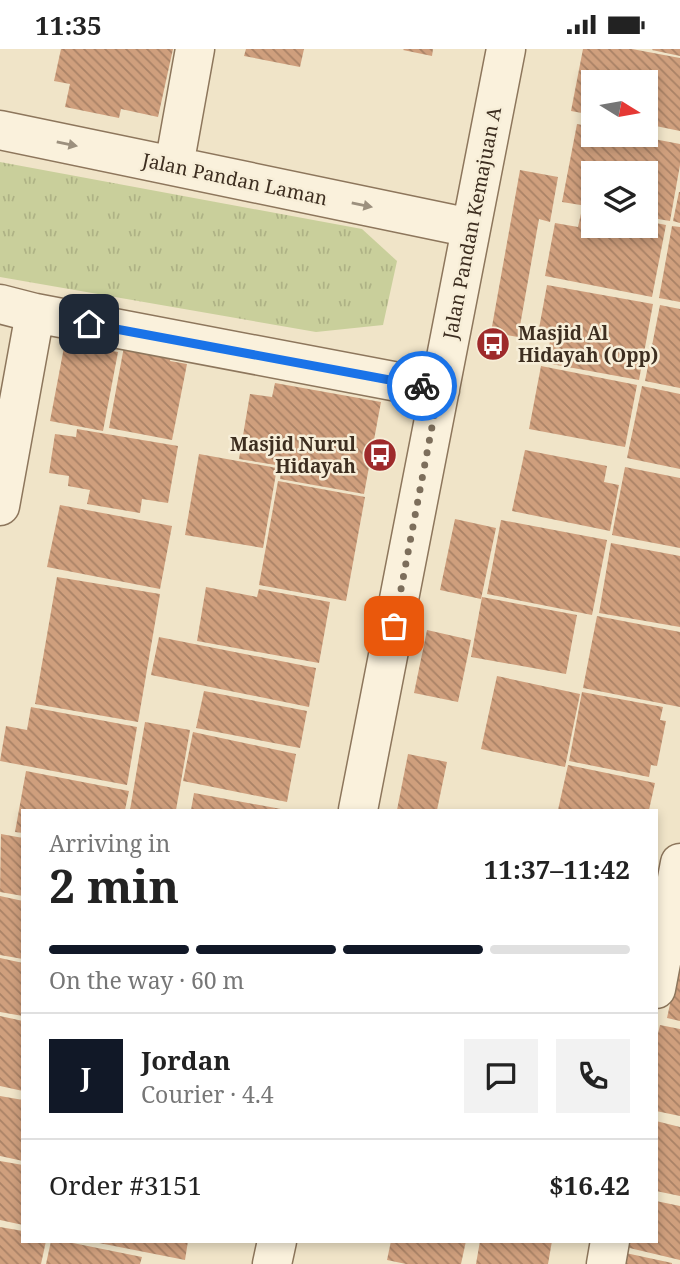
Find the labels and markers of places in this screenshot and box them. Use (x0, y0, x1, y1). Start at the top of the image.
pin (59, 294, 119, 354)
place label: Masjid Al Hidayah (Opp) (518, 320, 658, 368)
bus stop icon: Masjid Al Hidayah (Opp) (474, 325, 512, 363)
place label: Masjid Nurul Hidayah (230, 431, 356, 479)
bus stop icon: Masjid Nurul Hidayah (361, 436, 399, 474)
pin (364, 596, 424, 656)

